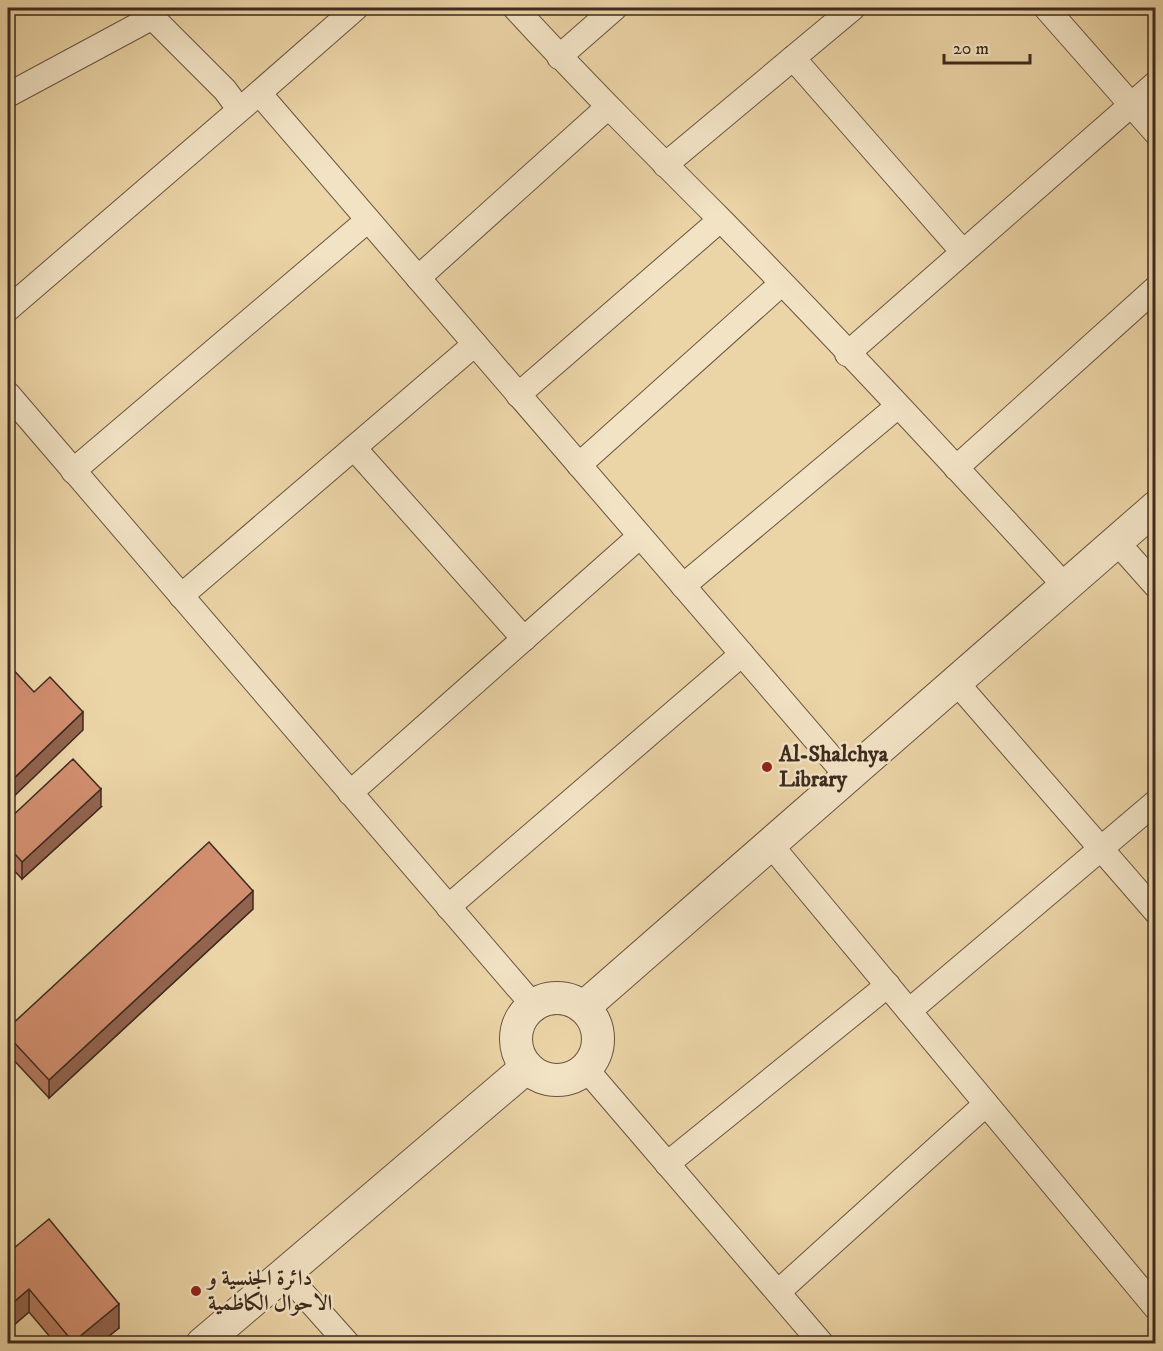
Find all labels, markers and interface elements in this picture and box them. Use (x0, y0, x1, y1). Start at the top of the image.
scale bar (944, 27, 1030, 65)
text: 20 m (953, 38, 989, 60)
place label: Al-Shalchya Library (778, 741, 889, 793)
marker: Al-Shalchya Library (760, 760, 774, 774)
place label: دائرة الجنسية و الاحوال الكاظمية (206, 1265, 332, 1317)
marker: دائرة الجنسية و الاحوال الكاظمية (189, 1284, 203, 1298)

